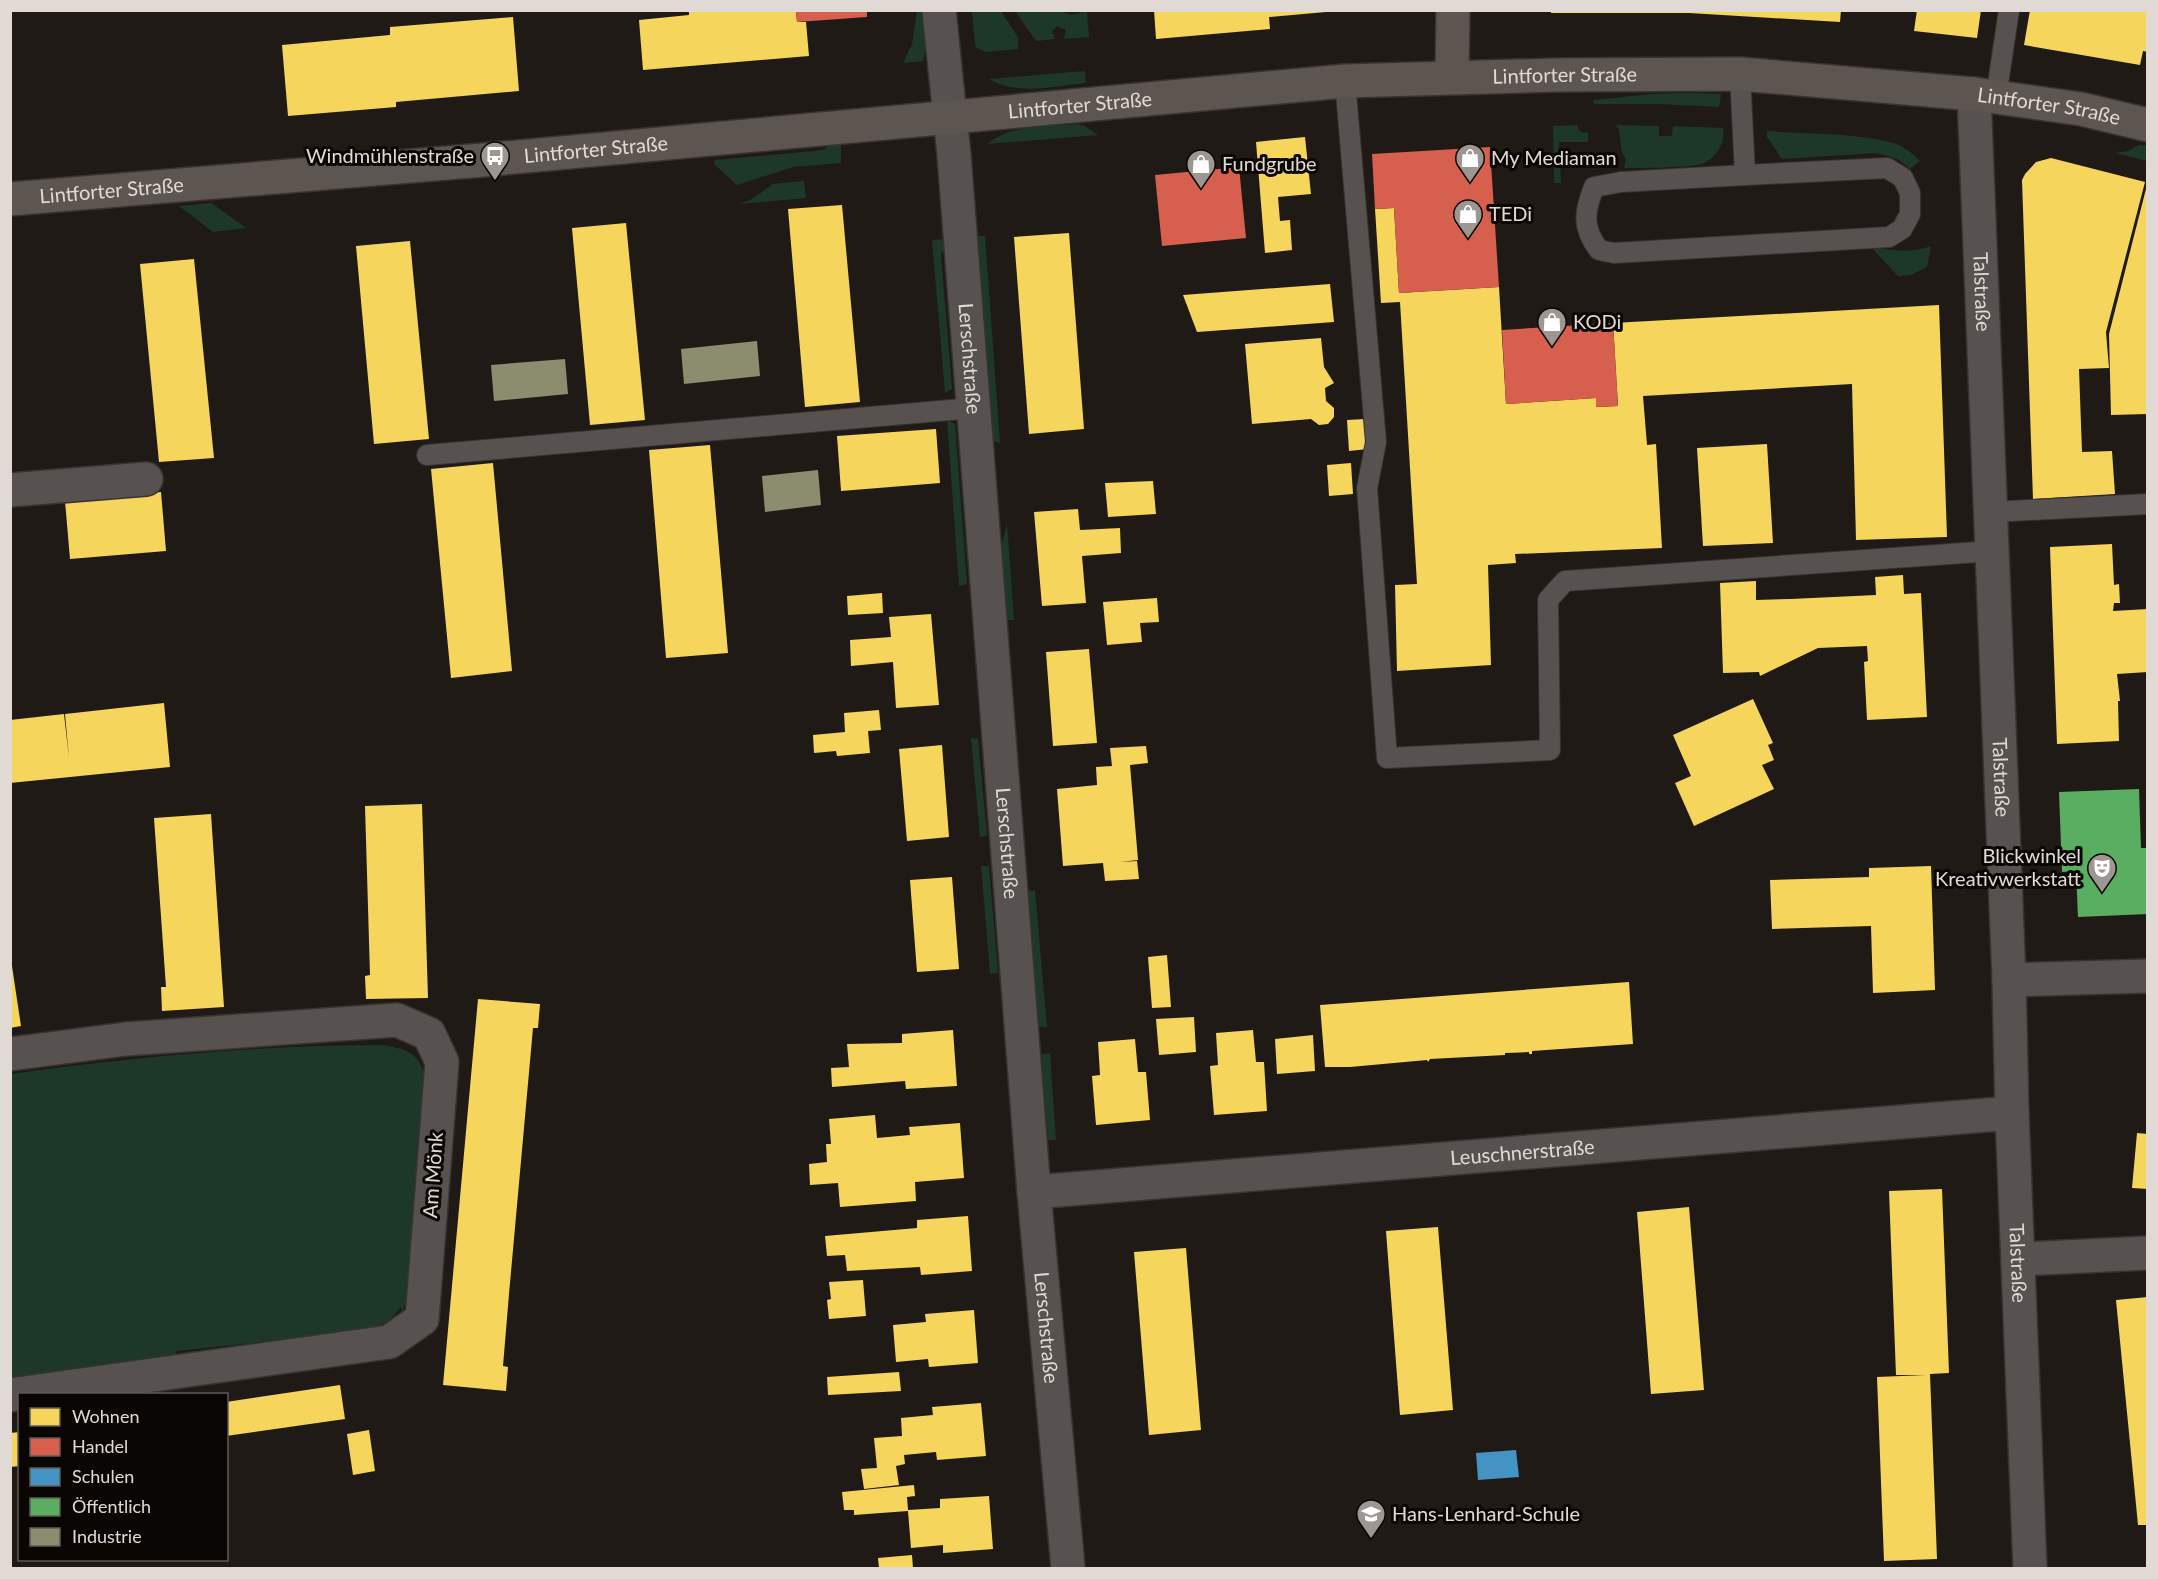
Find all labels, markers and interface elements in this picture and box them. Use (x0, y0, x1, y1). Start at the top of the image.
street label: Lintforter Straße (1492, 62, 1637, 88)
street label: Lintforter Straße (1976, 82, 2123, 129)
street label: Lintforter Straße (1007, 86, 1153, 123)
street label: Lintforter Straße (523, 130, 669, 167)
bus stop icon: Windmühlenstraße (479, 140, 511, 182)
shop icon: My Mediaman (1454, 142, 1486, 184)
place label: Windmühlenstraße (306, 143, 474, 167)
place label: My Mediaman (1491, 145, 1617, 169)
shop icon: Fundgrube (1185, 148, 1217, 190)
place label: Fundgrube (1222, 151, 1317, 175)
street label: Lintforter Straße (38, 172, 185, 208)
shop icon: TEDi (1452, 198, 1484, 240)
place label: TEDi (1489, 201, 1532, 225)
street label: Talstraße (1969, 252, 1996, 332)
street label: Lerschstraße (954, 302, 987, 415)
shop icon: KODi (1536, 306, 1568, 348)
place label: KODi (1573, 309, 1621, 333)
street label: Talstraße (1988, 737, 2016, 818)
street label: Lerschstraße (992, 786, 1024, 900)
place label: Blickwinkel Kreativwerkstatt (1935, 843, 2081, 890)
theatre icon: Blickwinkel Kreativwerkstatt (2086, 852, 2118, 894)
street label: Am Mönk (417, 1130, 447, 1219)
street label: Leuschnerstraße (1449, 1134, 1595, 1169)
street label: Talstraße (2005, 1223, 2032, 1303)
street label: Lerschstraße (1030, 1271, 1064, 1384)
legend (18, 1393, 228, 1561)
text: Wohnen (72, 1405, 139, 1427)
text: Handel (72, 1435, 128, 1457)
text: Schulen (72, 1465, 134, 1487)
text: Öffentlich (72, 1495, 151, 1517)
school or university icon: Hans-Lenhard-Schule (1355, 1498, 1387, 1540)
place label: Hans-Lenhard-Schule (1392, 1501, 1580, 1525)
text: Industrie (72, 1525, 142, 1547)

